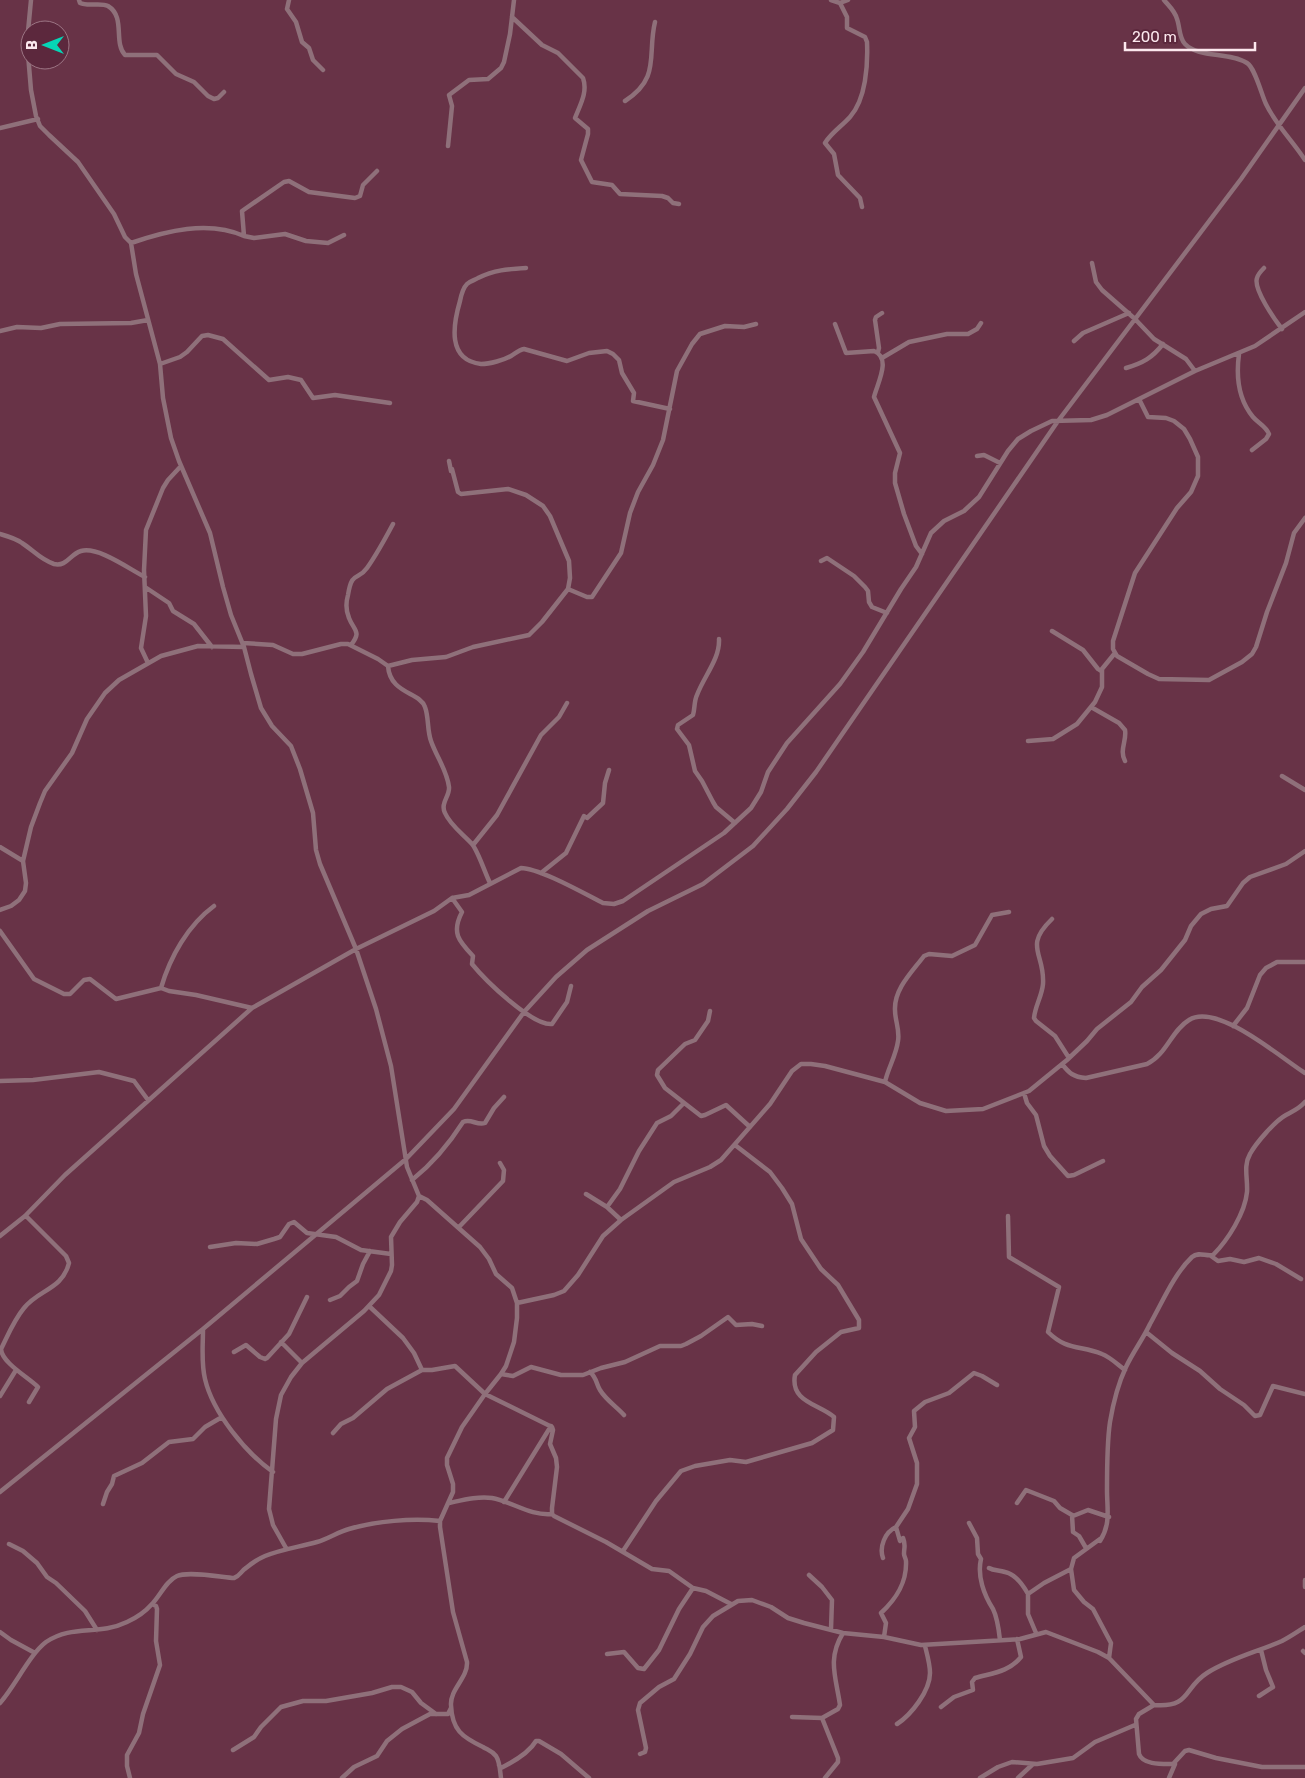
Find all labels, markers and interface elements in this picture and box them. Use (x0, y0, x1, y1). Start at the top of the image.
north arrow (20, 20, 70, 70)
scale bar (1125, 20, 1255, 52)
text: 200 m (1132, 28, 1177, 46)
text: B (24, 40, 41, 50)

